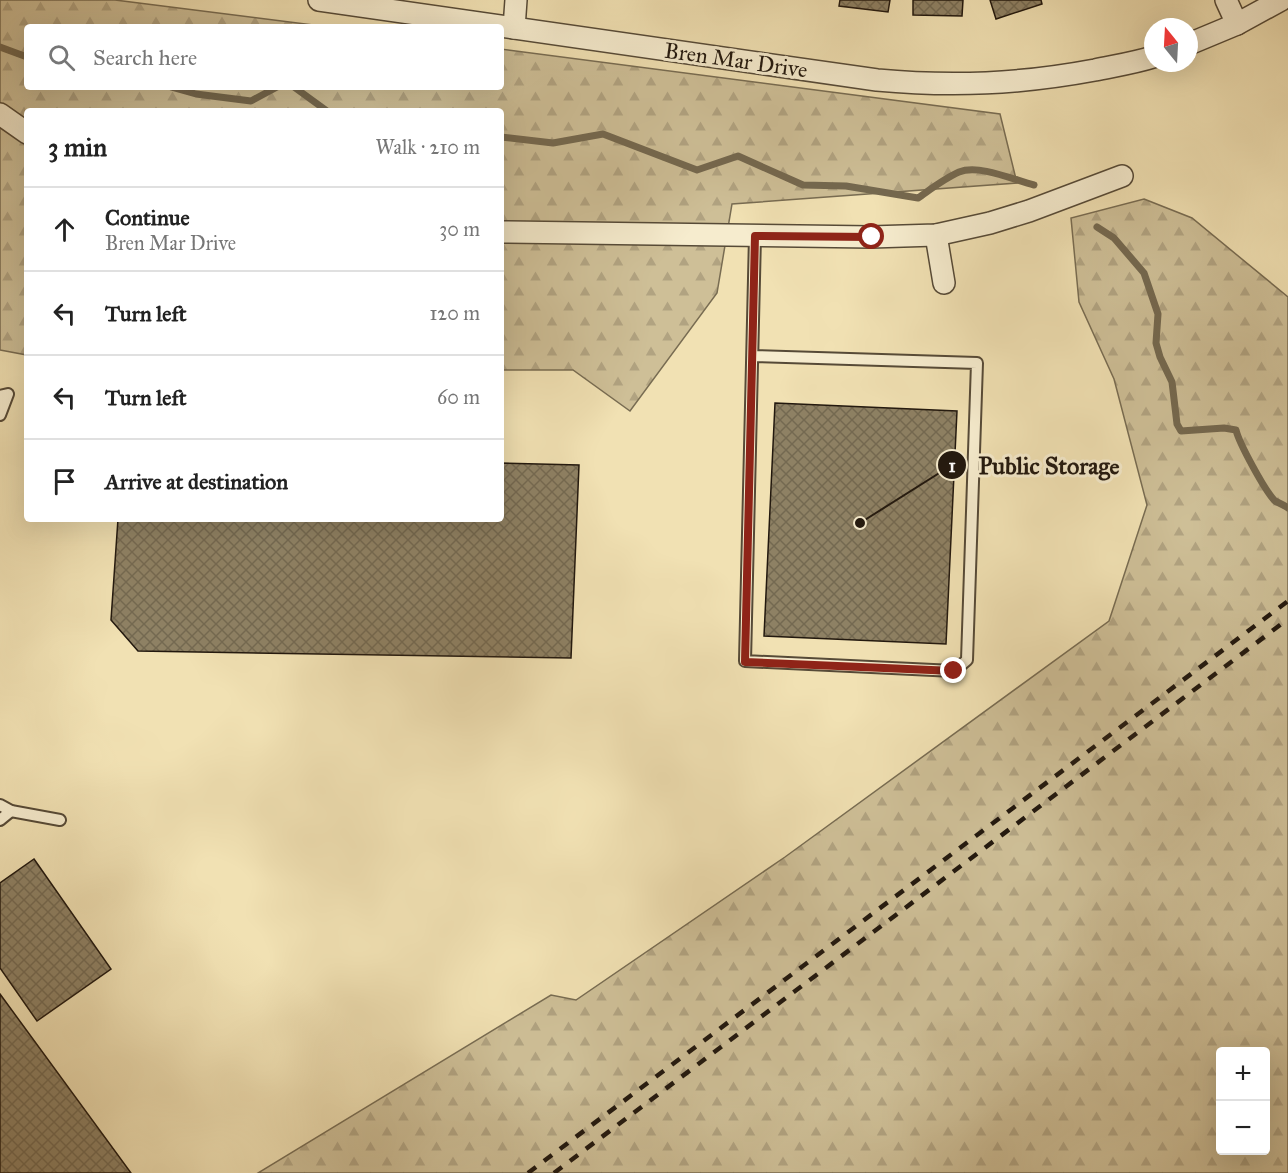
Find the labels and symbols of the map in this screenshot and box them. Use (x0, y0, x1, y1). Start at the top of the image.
north arrow (1144, 18, 1198, 72)
street label: Bren Mar Drive (663, 37, 809, 83)
route start (858, 223, 884, 249)
callout: Public Storage (937, 444, 1132, 486)
text: Public Storage (978, 451, 1120, 481)
text: 1 (948, 455, 956, 477)
route end (940, 657, 966, 683)

